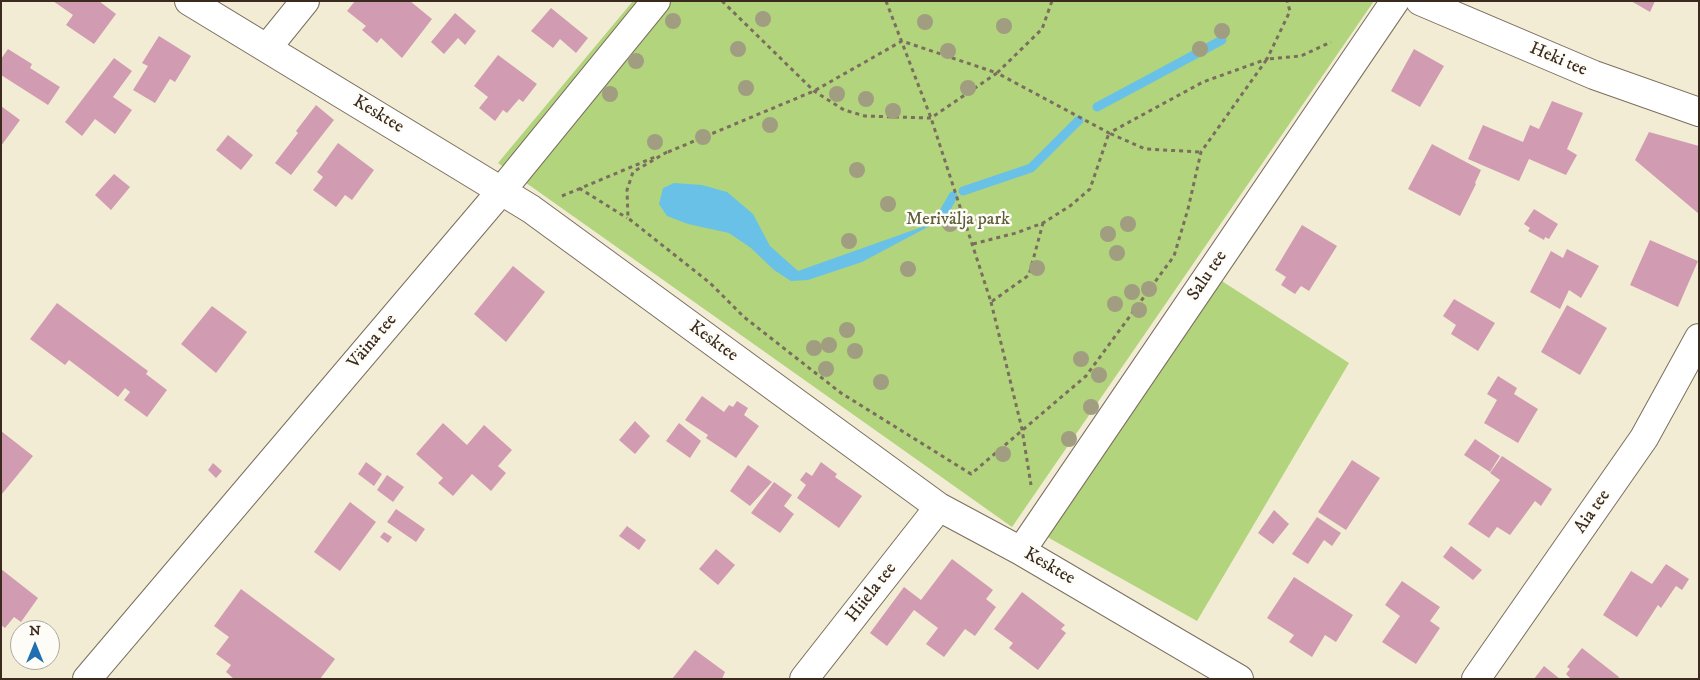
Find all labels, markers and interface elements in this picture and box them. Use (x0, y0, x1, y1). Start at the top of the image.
street label: Heki tee (1526, 38, 1590, 82)
street label: Kesktee (349, 91, 407, 139)
park label: Merivälja park (906, 209, 1010, 231)
street label: Salu tee (1183, 247, 1233, 305)
street label: Väina tee (344, 310, 402, 374)
street label: Kesktee (684, 317, 742, 367)
street label: Aia tee (1570, 486, 1616, 538)
street label: Kesktee (1020, 544, 1078, 590)
street label: Hiiela tee (842, 559, 902, 627)
north arrow (10, 620, 60, 670)
text: N (29, 622, 41, 640)

